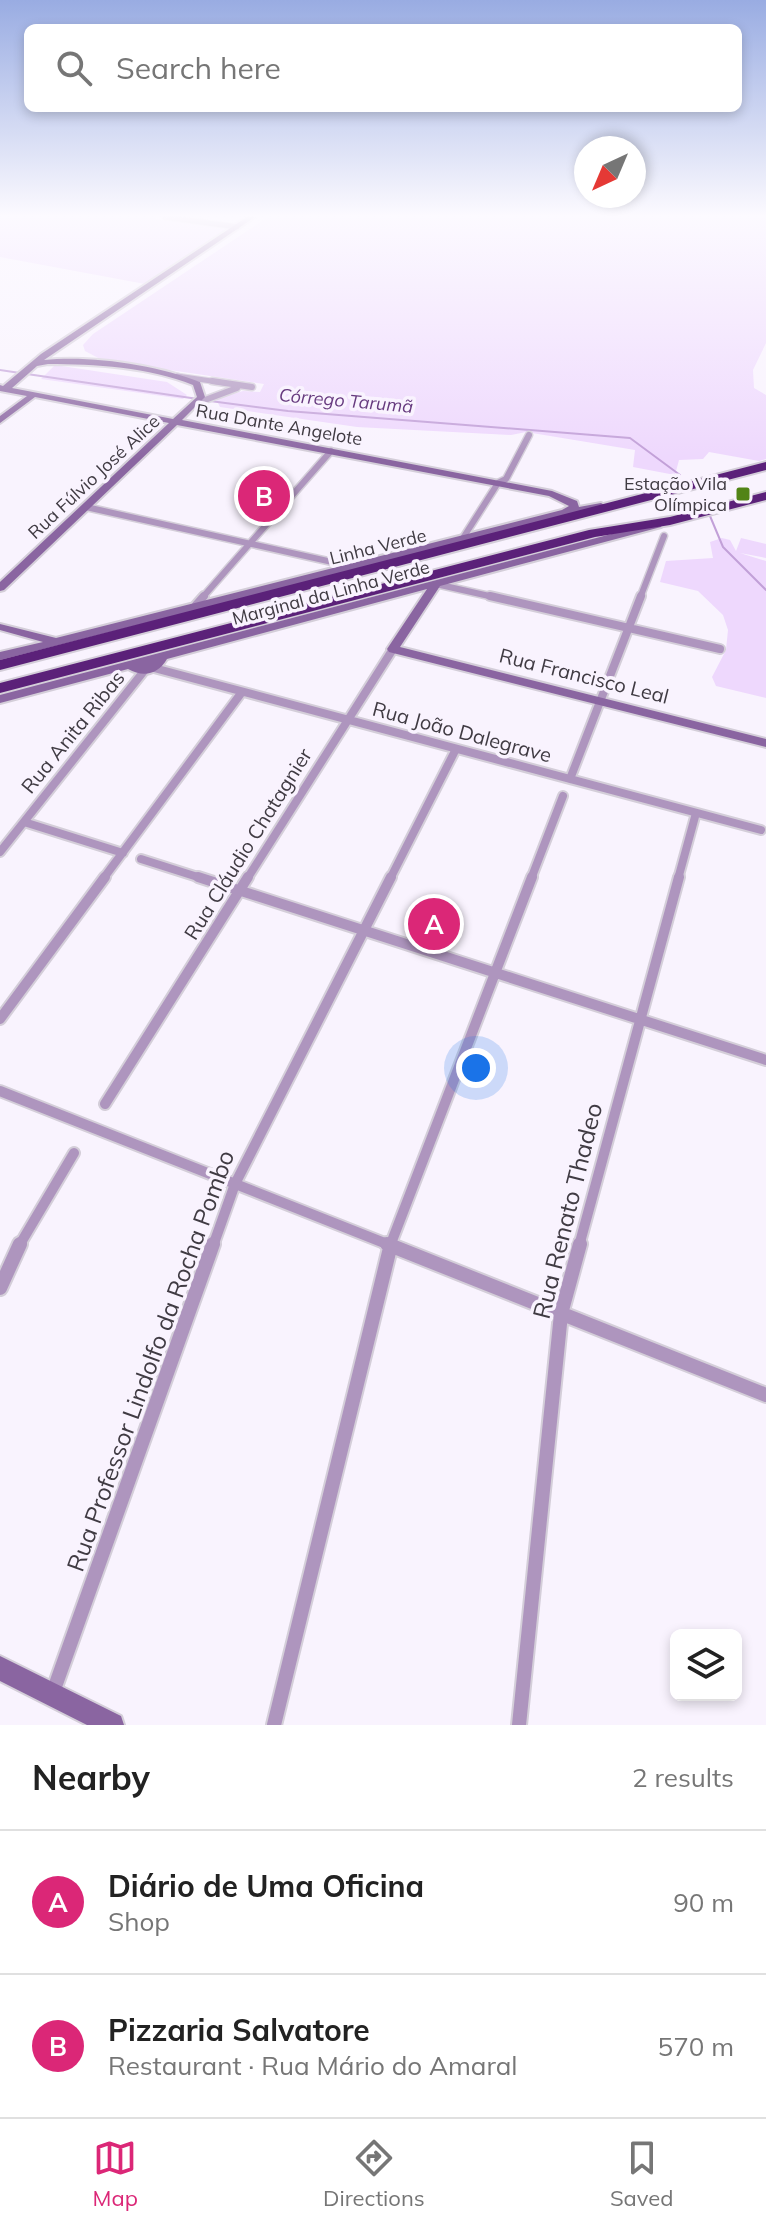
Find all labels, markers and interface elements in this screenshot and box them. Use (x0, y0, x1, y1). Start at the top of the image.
search box (24, 24, 742, 112)
icon: search (52, 46, 96, 90)
text: Search here (116, 49, 281, 87)
north arrow (574, 136, 646, 208)
water label: Córrego Tarumã (278, 383, 414, 418)
street label: Rua Dante Angelote (194, 399, 364, 450)
street label: Rua Fúlvio José Alice (23, 410, 164, 544)
pin: B (238, 466, 290, 526)
place label: Estação Vila Olímpica (624, 472, 727, 516)
marker: Estação Vila Olímpica (734, 485, 752, 503)
street label: Linha Verde (327, 523, 429, 570)
street label: Marginal da Linha Verde (230, 555, 432, 630)
street label: Rua Francisco Leal (497, 642, 672, 709)
street label: Rua Anita Ribas (16, 665, 130, 798)
street label: Rua João Dalegrave (370, 696, 554, 767)
street label: Rua Cláudio Chatagnier (178, 743, 317, 944)
pin: A (408, 894, 460, 954)
your location (456, 1048, 496, 1088)
street label: Rua Renato Thadeo (526, 1100, 608, 1322)
street label: Rua Professor Lindolfo da Rocha Pombo (60, 1146, 240, 1575)
map controls (670, 1629, 742, 1701)
button: layers (670, 1629, 742, 1701)
text: Nearby (32, 1756, 150, 1799)
text: 2 results (632, 1761, 734, 1794)
text: Diário de Uma Oficina (108, 1867, 424, 1905)
text: A (48, 1886, 68, 1919)
text: 90 m (673, 1886, 734, 1919)
text: Shop (108, 1905, 170, 1938)
text: Pizzaria Salvatore (108, 2011, 370, 2049)
text: B (49, 2030, 67, 2063)
text: 570 m (658, 2030, 734, 2063)
text: Restaurant · Rua Mário do Amaral (108, 2049, 518, 2082)
tab: Map (93, 2136, 138, 2212)
tab: Directions (323, 2136, 425, 2212)
tab: Saved (610, 2136, 673, 2212)

